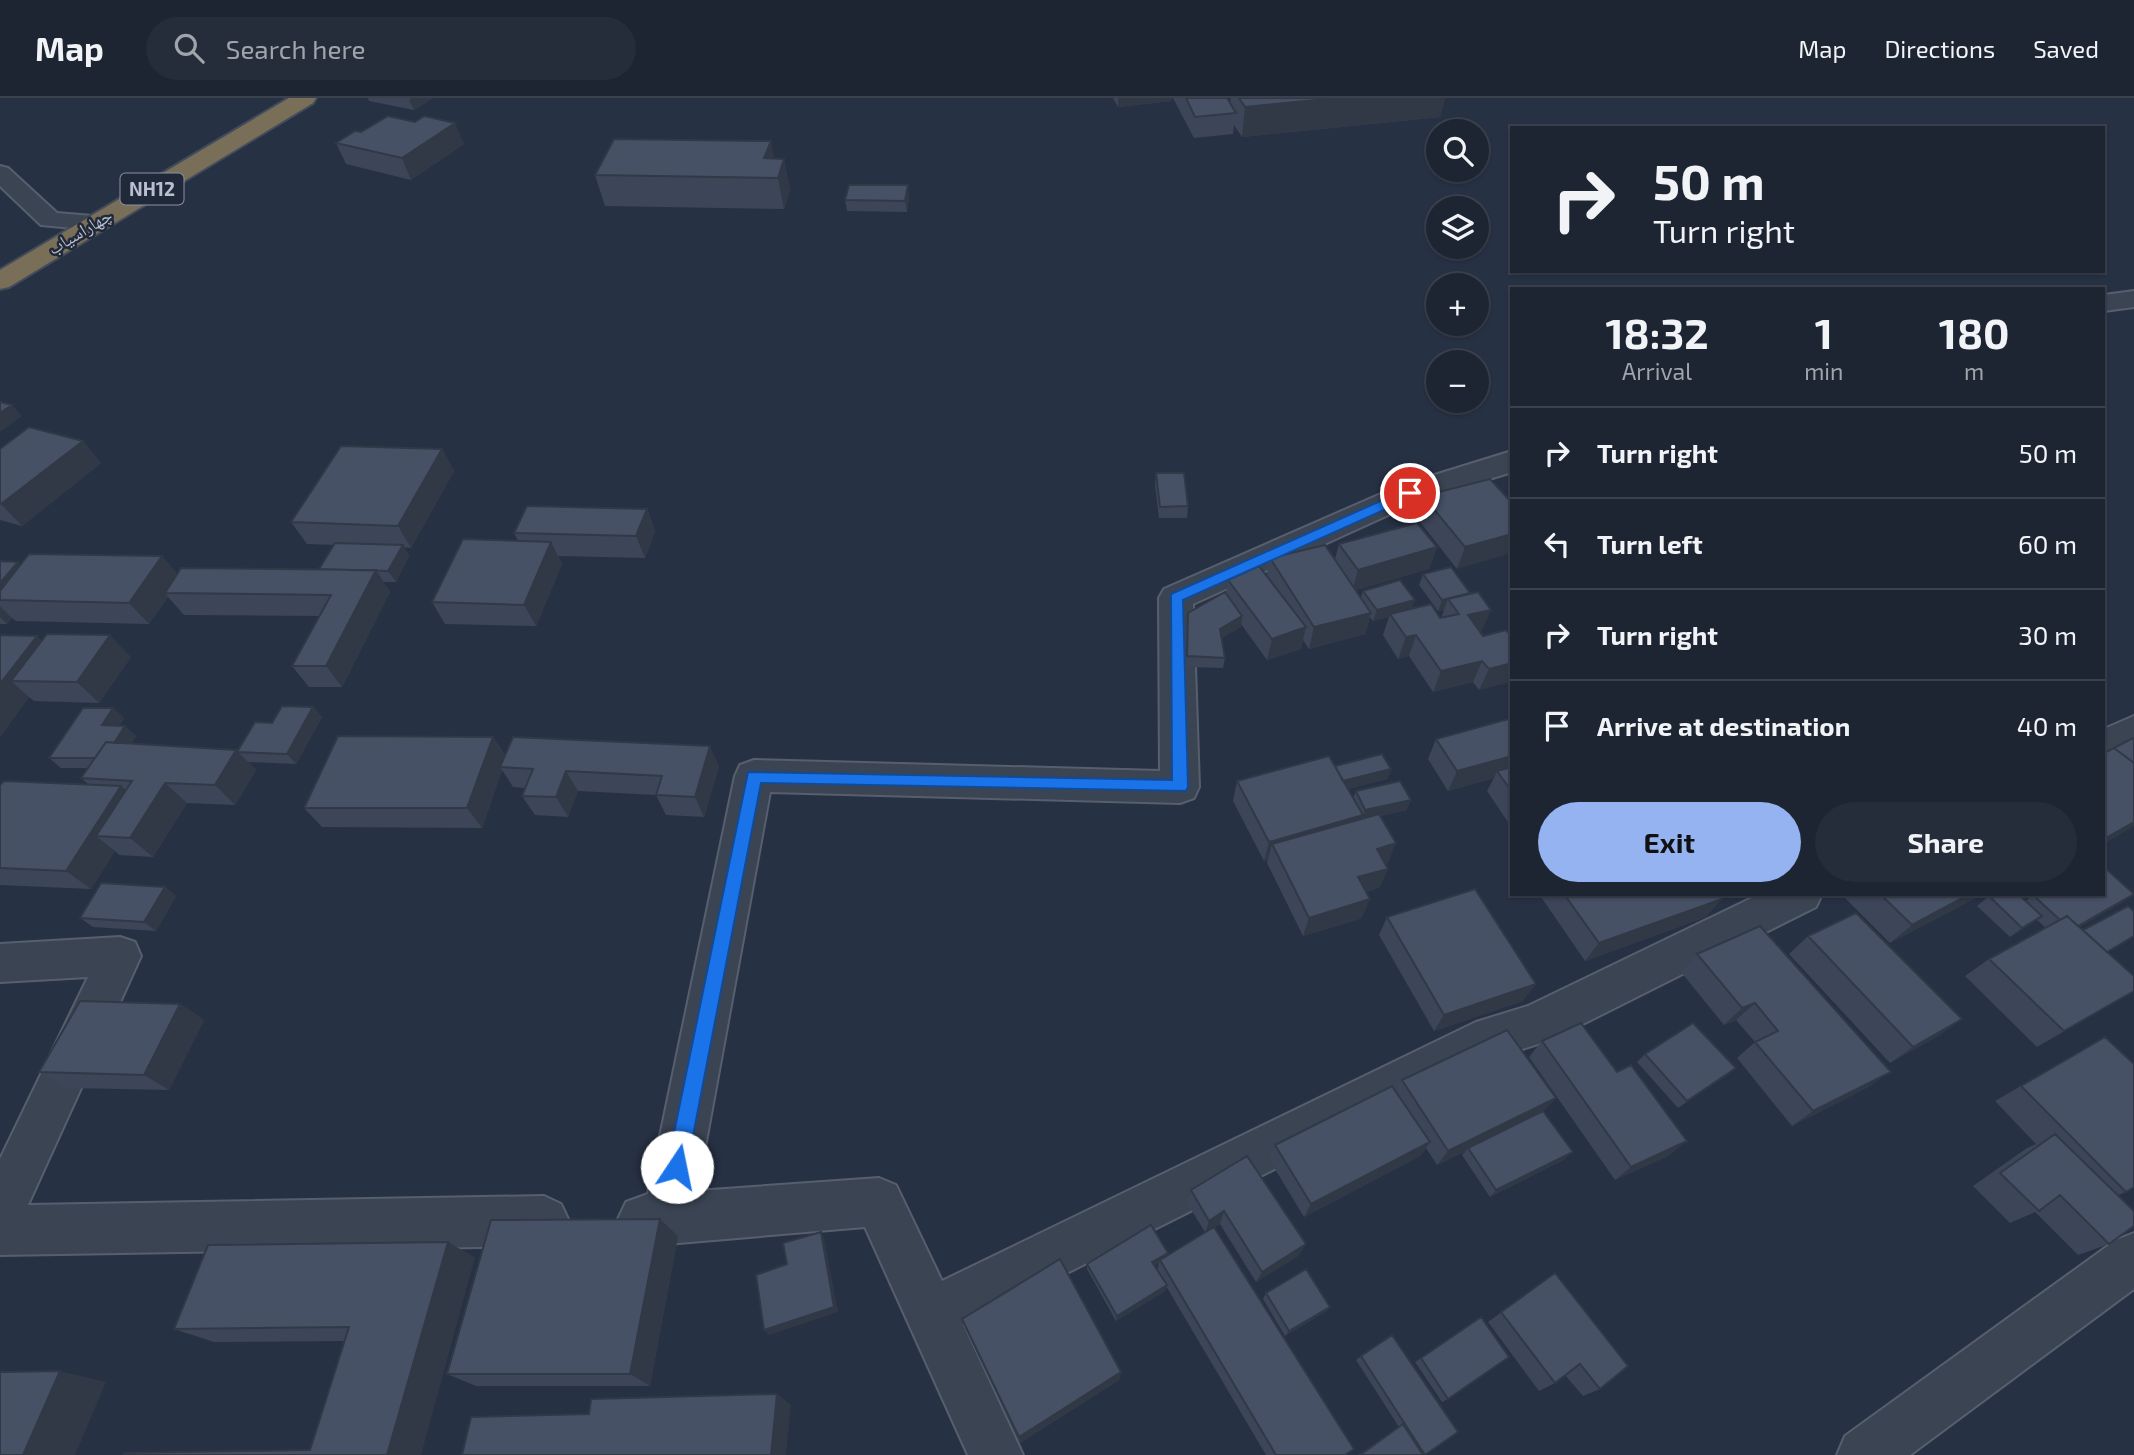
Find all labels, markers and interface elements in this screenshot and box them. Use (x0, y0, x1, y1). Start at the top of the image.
search box (146, 17, 636, 80)
text: Map (35, 28, 104, 68)
icon: search (170, 29, 208, 67)
text: Search here (226, 33, 365, 64)
text: Map (1798, 34, 1846, 63)
text: Directions (1884, 34, 1995, 63)
text: Saved (2033, 34, 2099, 63)
map controls (1426, 119, 1489, 413)
button: search (1426, 119, 1489, 182)
text: 50 m (1653, 151, 1765, 210)
icon: right (1538, 154, 1629, 245)
road number: NH12 (120, 174, 184, 204)
button: layers (1426, 196, 1489, 259)
street label: چهاراسیاب (43, 203, 116, 259)
text: Turn right (1653, 211, 1795, 249)
button: + (1426, 273, 1489, 336)
text: 18:32 (1605, 307, 1709, 357)
text: 1 (1815, 307, 1833, 357)
text: 180 (1939, 307, 2010, 357)
button: − (1426, 350, 1489, 413)
text: Arrival (1622, 357, 1692, 385)
text: min (1804, 357, 1843, 385)
text: m (1964, 357, 1984, 385)
icon: right (1538, 434, 1576, 472)
text: Turn right (1597, 437, 1718, 468)
text: 50 m (2019, 437, 2077, 468)
pin (1380, 463, 1440, 523)
icon: arrive (1391, 474, 1429, 512)
icon: left (1538, 525, 1576, 563)
text: Turn left (1597, 528, 1703, 559)
text: 60 m (2018, 528, 2077, 559)
icon: right (1538, 616, 1576, 654)
text: Turn right (1597, 619, 1718, 650)
text: 30 m (2018, 619, 2077, 650)
icon: arrive (1538, 707, 1576, 745)
text: Arrive at destination (1597, 710, 1850, 741)
text: 40 m (2017, 710, 2077, 741)
button: Exit (1538, 802, 1801, 882)
button: Share (1815, 802, 2077, 882)
position arrow (640, 1130, 714, 1204)

